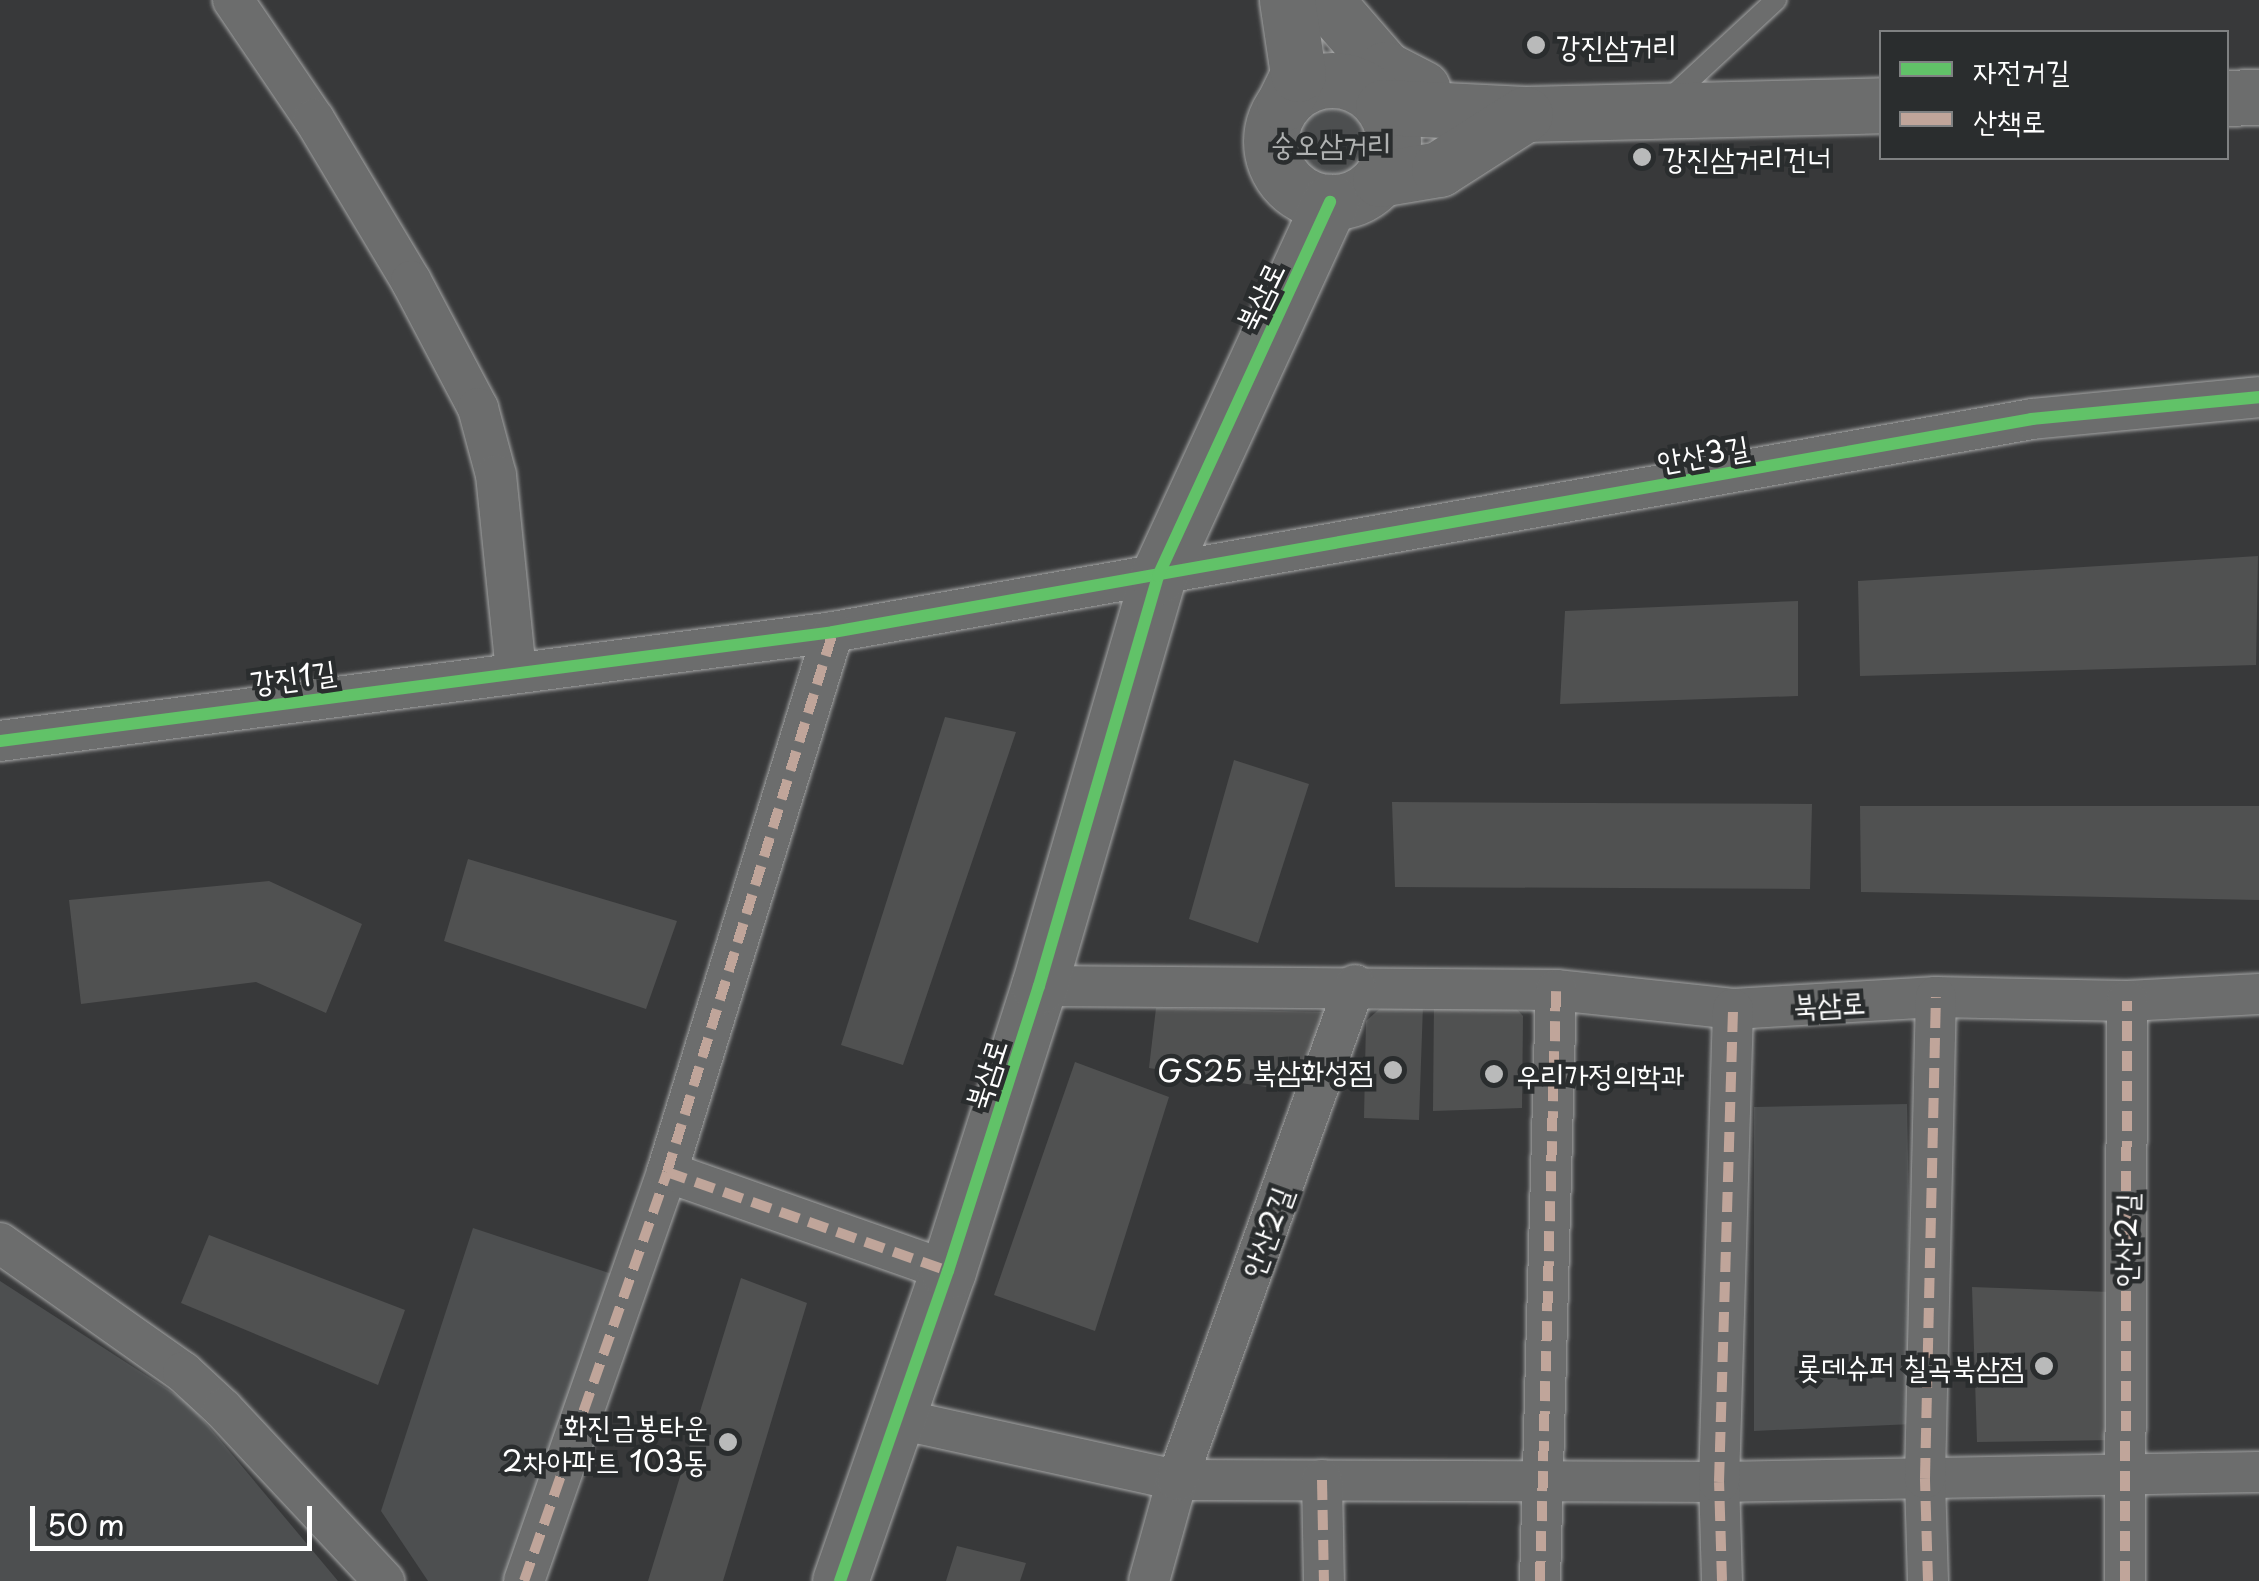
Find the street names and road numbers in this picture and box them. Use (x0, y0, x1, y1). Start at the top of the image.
street label: 북삼로 (1227, 256, 1291, 336)
street label: 안산3길 (1654, 427, 1752, 479)
street label: 강진1길 (248, 652, 338, 700)
street label: 북삼로 (1792, 983, 1866, 1023)
street label: 북삼로 (957, 1034, 1013, 1114)
street label: 안산2길 (1233, 1182, 1299, 1282)
street label: 안산2길 (2106, 1193, 2144, 1287)

